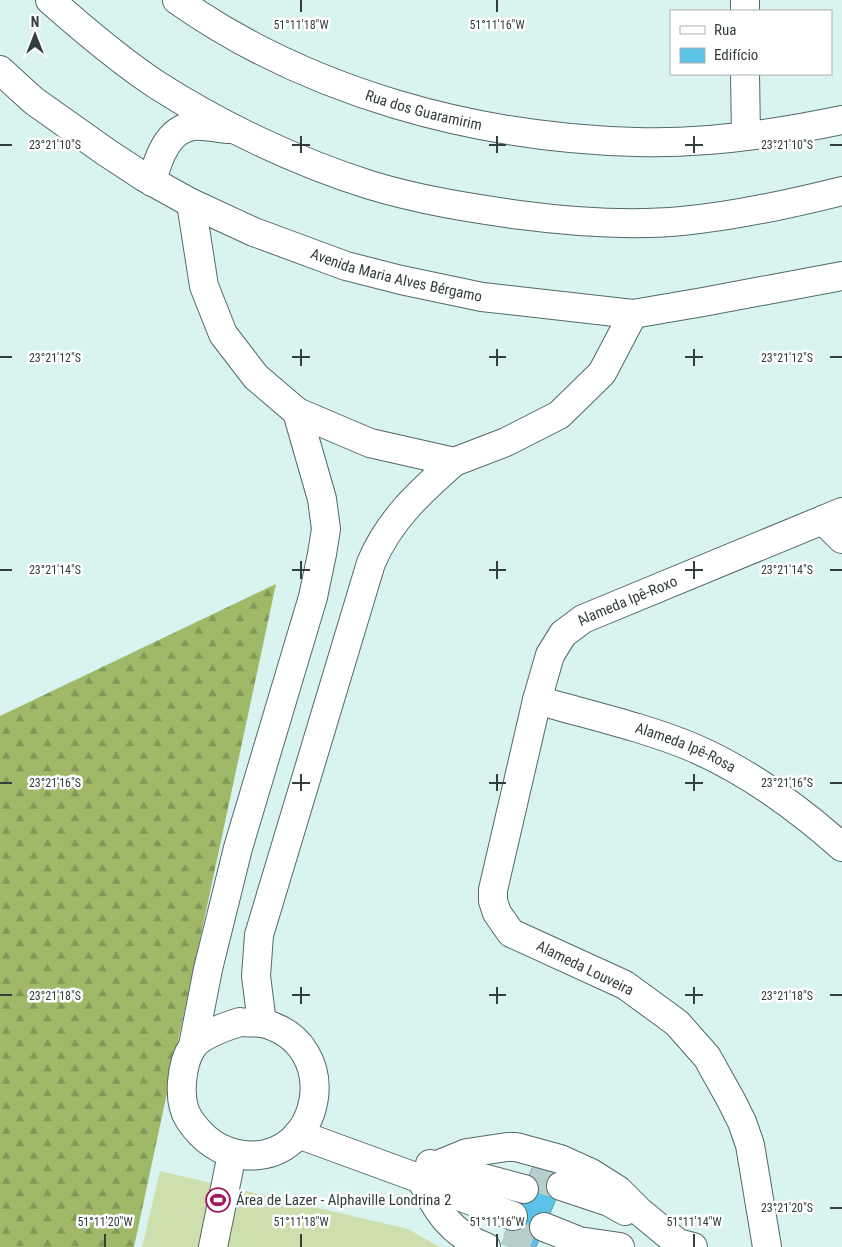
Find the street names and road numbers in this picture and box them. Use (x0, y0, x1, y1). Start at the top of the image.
street label: Rua dos Guaramirim (363, 86, 484, 134)
street label: Avenida Maria Alves Bérgamo (308, 245, 484, 306)
street label: Alameda Ipê-Roxo (573, 572, 680, 630)
street label: Alameda Ipê-Rosa (633, 719, 739, 776)
street label: Alameda Louveira (533, 937, 637, 999)

